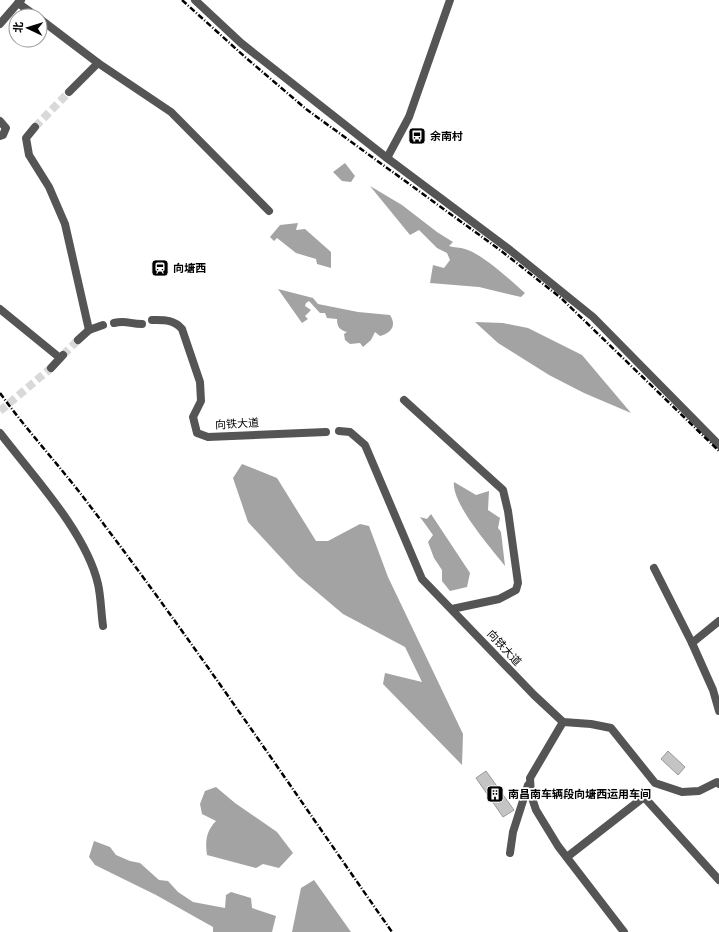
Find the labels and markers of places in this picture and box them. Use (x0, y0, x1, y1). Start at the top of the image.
bus stop icon: 余南村 (407, 126, 427, 146)
place label: 余南村 (430, 130, 463, 143)
station icon: 向塘西 (150, 258, 170, 278)
place label: 向塘西 (173, 262, 206, 275)
building icon: 南昌南车辆段向塘西运用车间 (485, 784, 505, 804)
place label: 南昌南车辆段向塘西运用车间 (508, 788, 651, 801)

